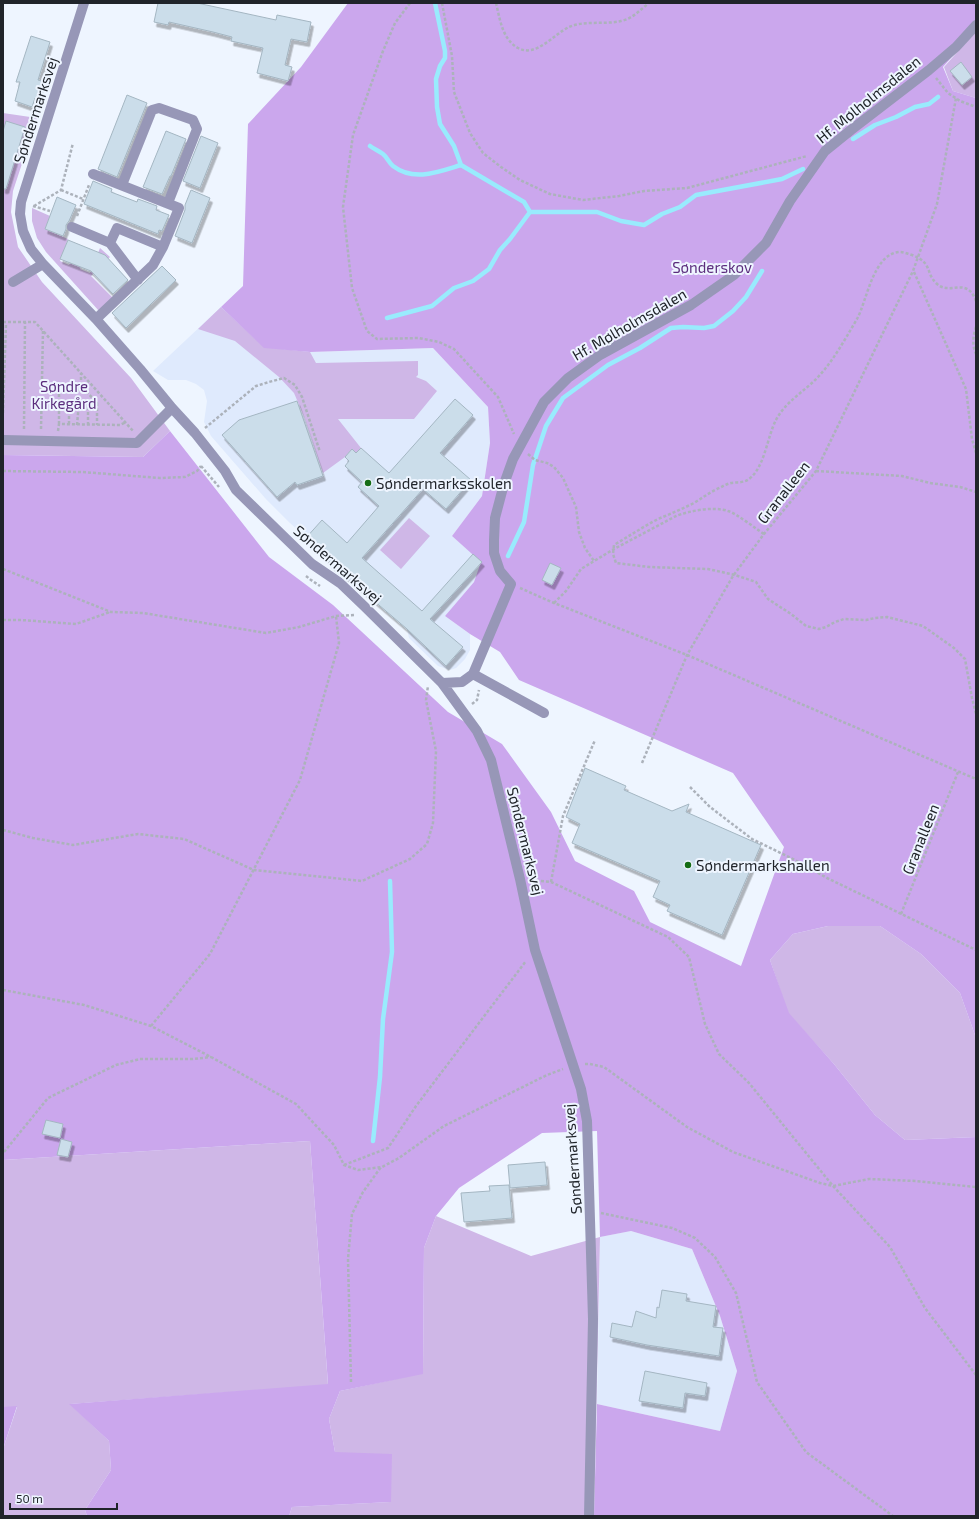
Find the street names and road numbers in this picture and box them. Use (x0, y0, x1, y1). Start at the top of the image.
street label: Hf. Mølholmsdalen (812, 52, 924, 146)
street label: Søndermarksvej (9, 55, 62, 166)
street label: Hf. Mølholmsdalen (569, 284, 689, 364)
street label: Granalleen (753, 457, 813, 527)
street label: Søndermarksvej (290, 521, 386, 608)
street label: Søndermarksvej (503, 785, 548, 897)
street label: Granalleen (898, 801, 942, 877)
street label: Søndermarksvej (559, 1103, 586, 1215)

